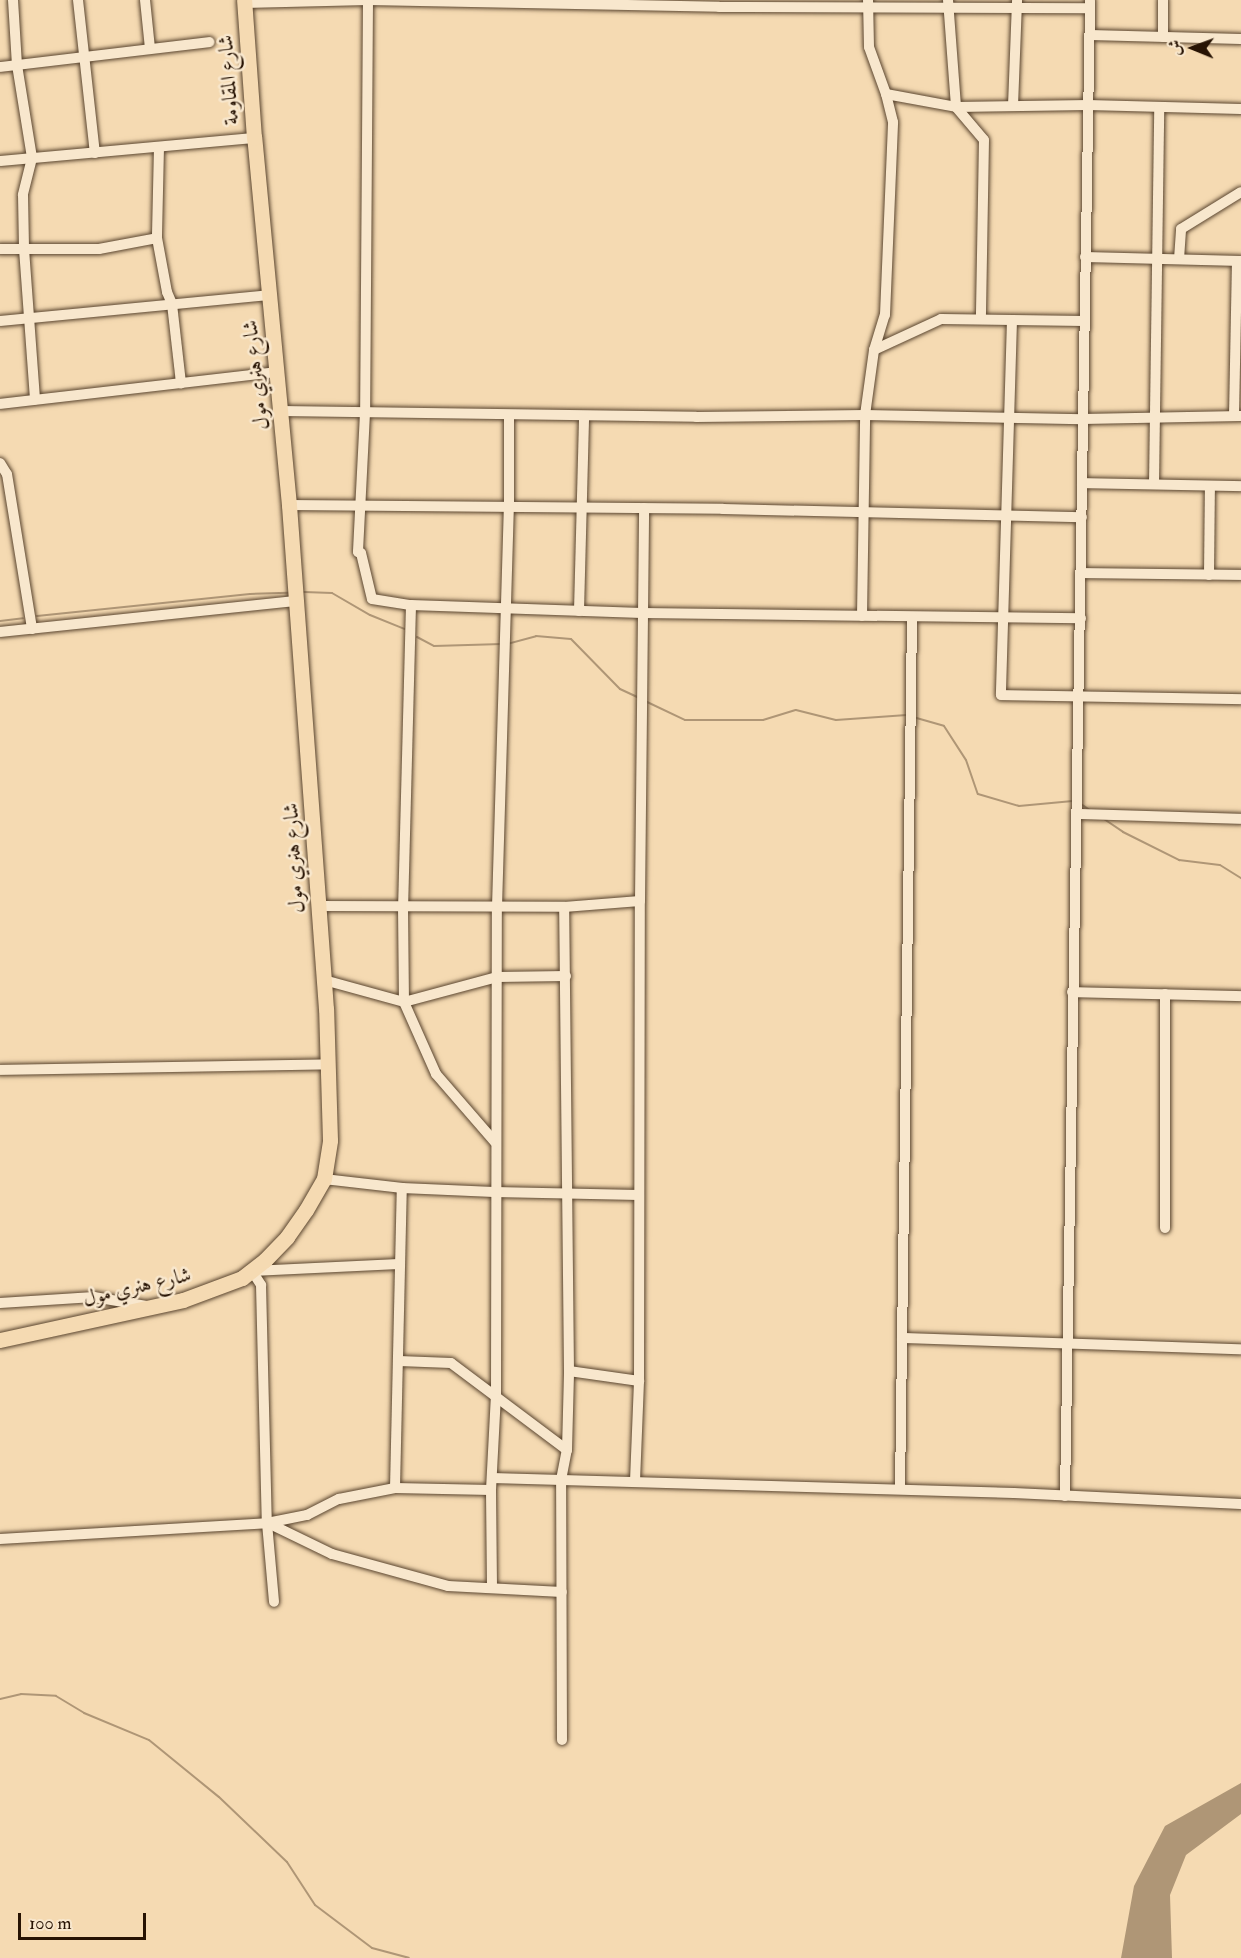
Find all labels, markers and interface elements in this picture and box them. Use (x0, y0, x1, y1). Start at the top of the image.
north arrow (1163, 18, 1223, 78)
street label: شارع المقاومة (213, 34, 245, 126)
text: ش (1165, 40, 1185, 56)
street label: شارع هنري مول (238, 319, 274, 431)
street label: شارع هنري مول (279, 802, 309, 914)
street label: شارع هنري مول (80, 1262, 194, 1312)
scale bar (21, 1901, 148, 1939)
text: 100 m (29, 1912, 72, 1935)

